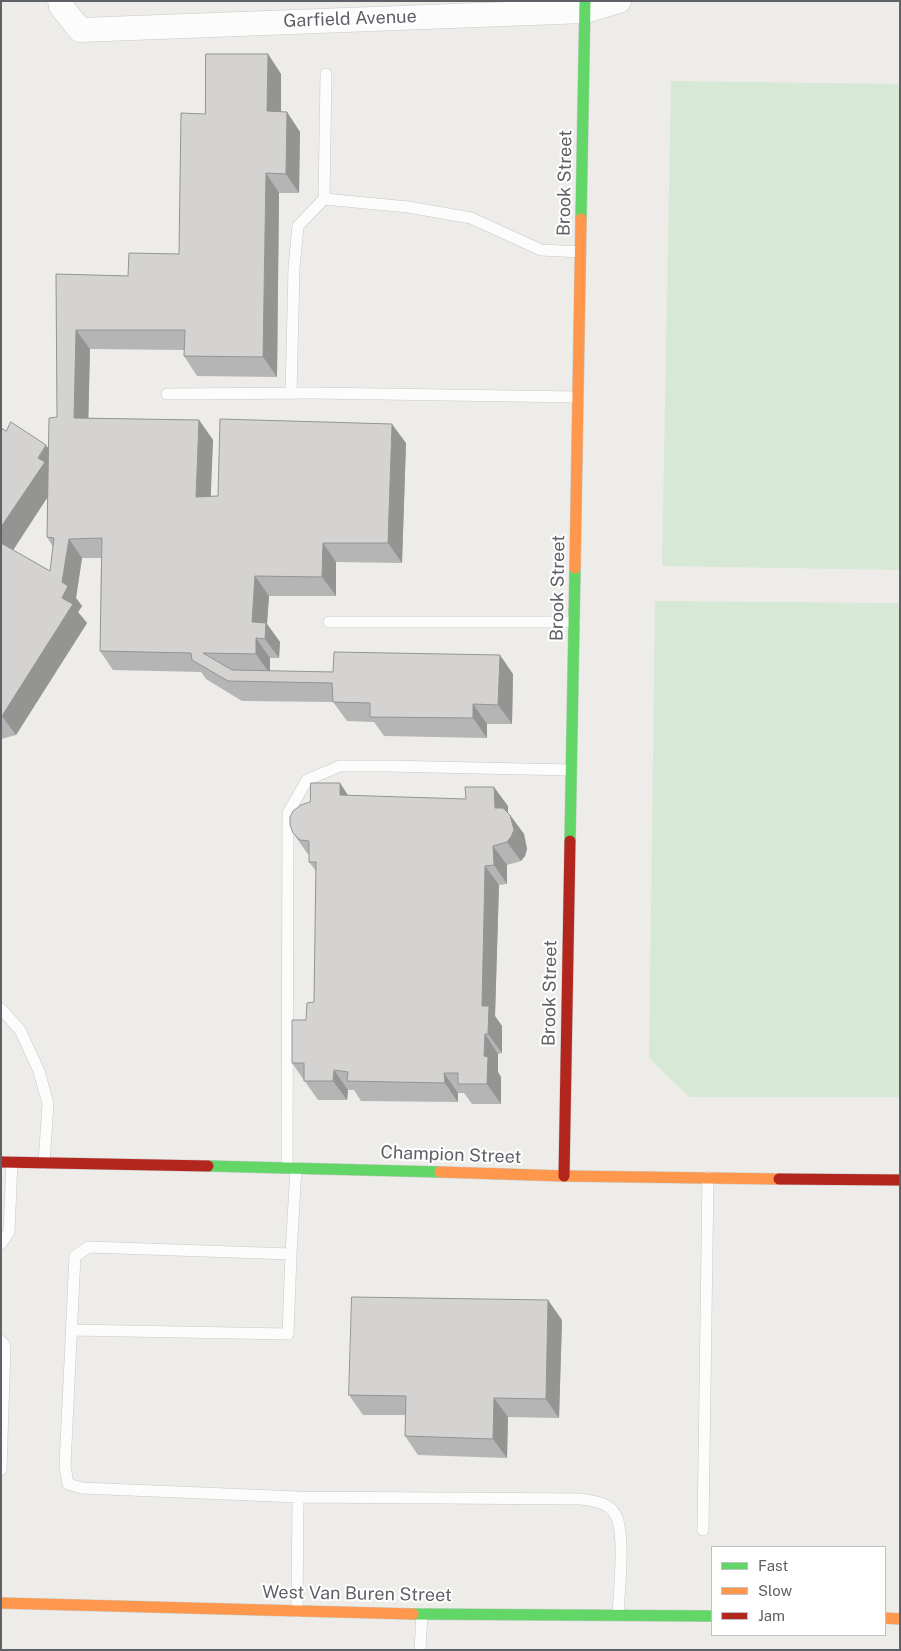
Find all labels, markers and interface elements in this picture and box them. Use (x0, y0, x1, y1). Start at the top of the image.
street label: Garfield Avenue (283, 6, 417, 32)
street label: Brook Street (553, 130, 577, 236)
street label: Brook Street (546, 535, 570, 641)
street label: Brook Street (538, 940, 562, 1046)
street label: Champion Street (380, 1142, 522, 1168)
legend (711, 1546, 886, 1636)
text: Fast (758, 1557, 788, 1574)
street label: West Van Buren Street (262, 1582, 452, 1606)
text: Slow (758, 1582, 792, 1599)
text: Jam (758, 1607, 785, 1624)

